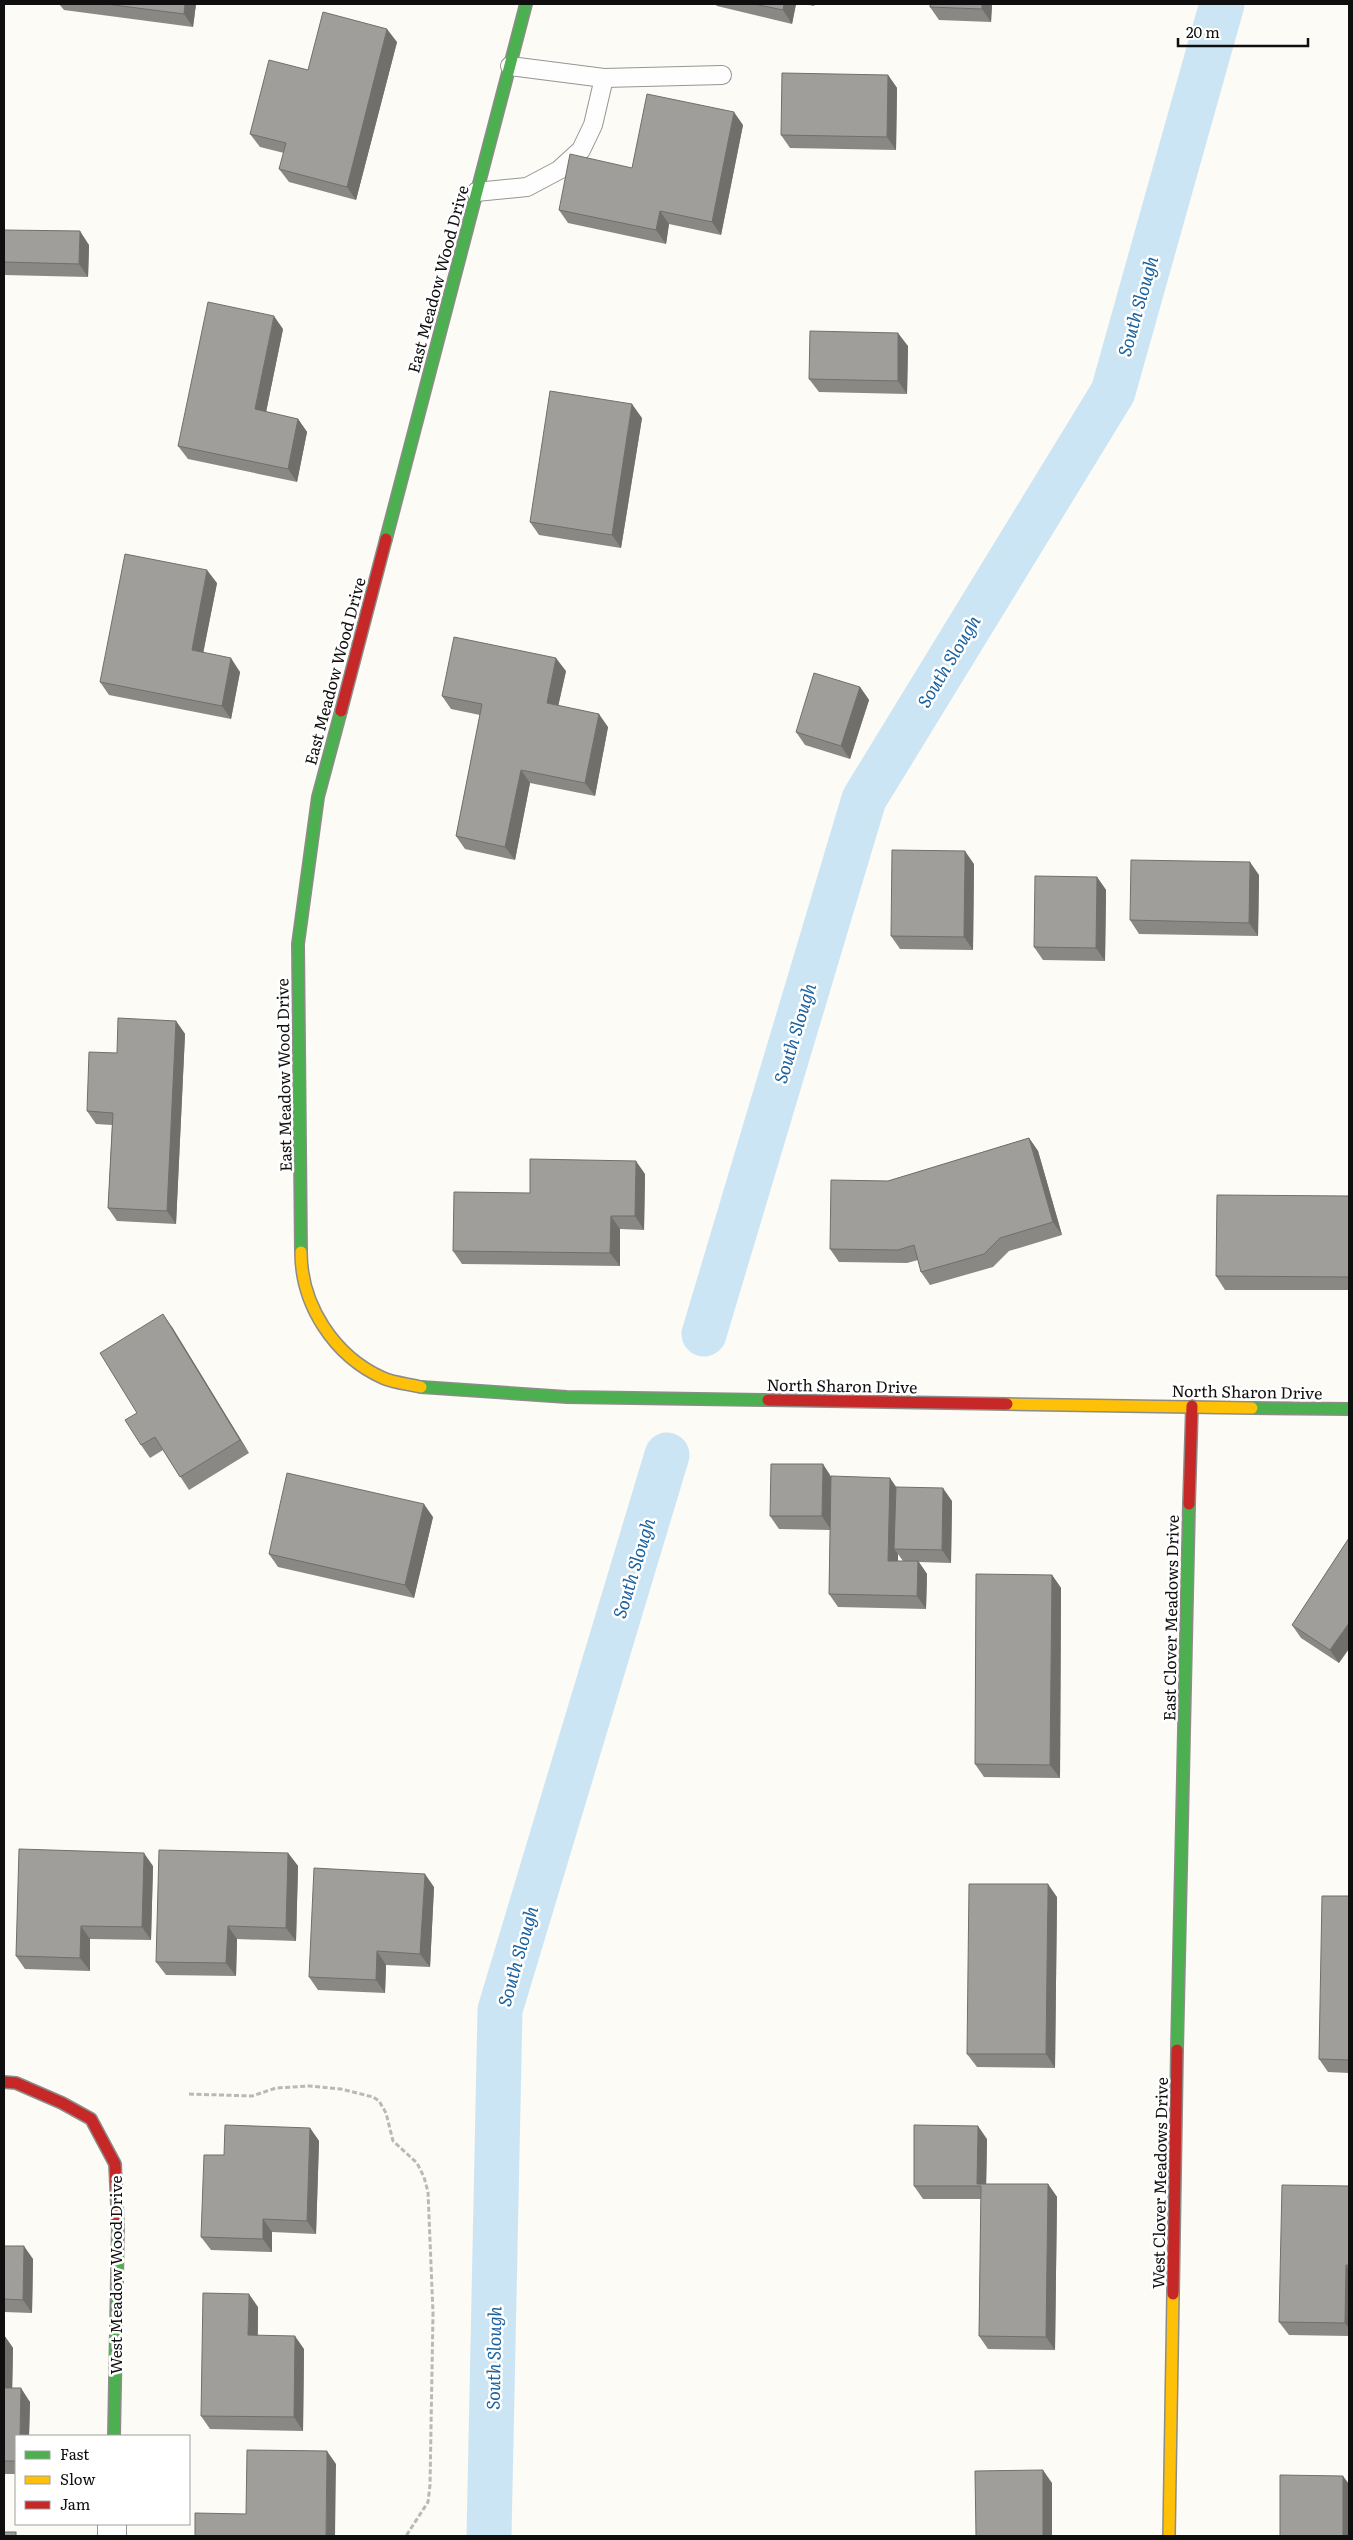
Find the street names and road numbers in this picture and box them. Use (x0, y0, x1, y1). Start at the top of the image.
street label: East Meadow Wood Drive (400, 182, 474, 376)
street label: East Meadow Wood Drive (297, 574, 371, 768)
street label: East Meadow Wood Drive (269, 978, 297, 1172)
street label: North Sharon Drive (766, 1372, 918, 1398)
street label: North Sharon Drive (1171, 1378, 1323, 1404)
street label: East Clover Meadows Drive (1156, 1515, 1184, 1721)
street label: West Clover Meadows Drive (1145, 2077, 1173, 2289)
street label: West Meadow Wood Drive (103, 2175, 127, 2375)

